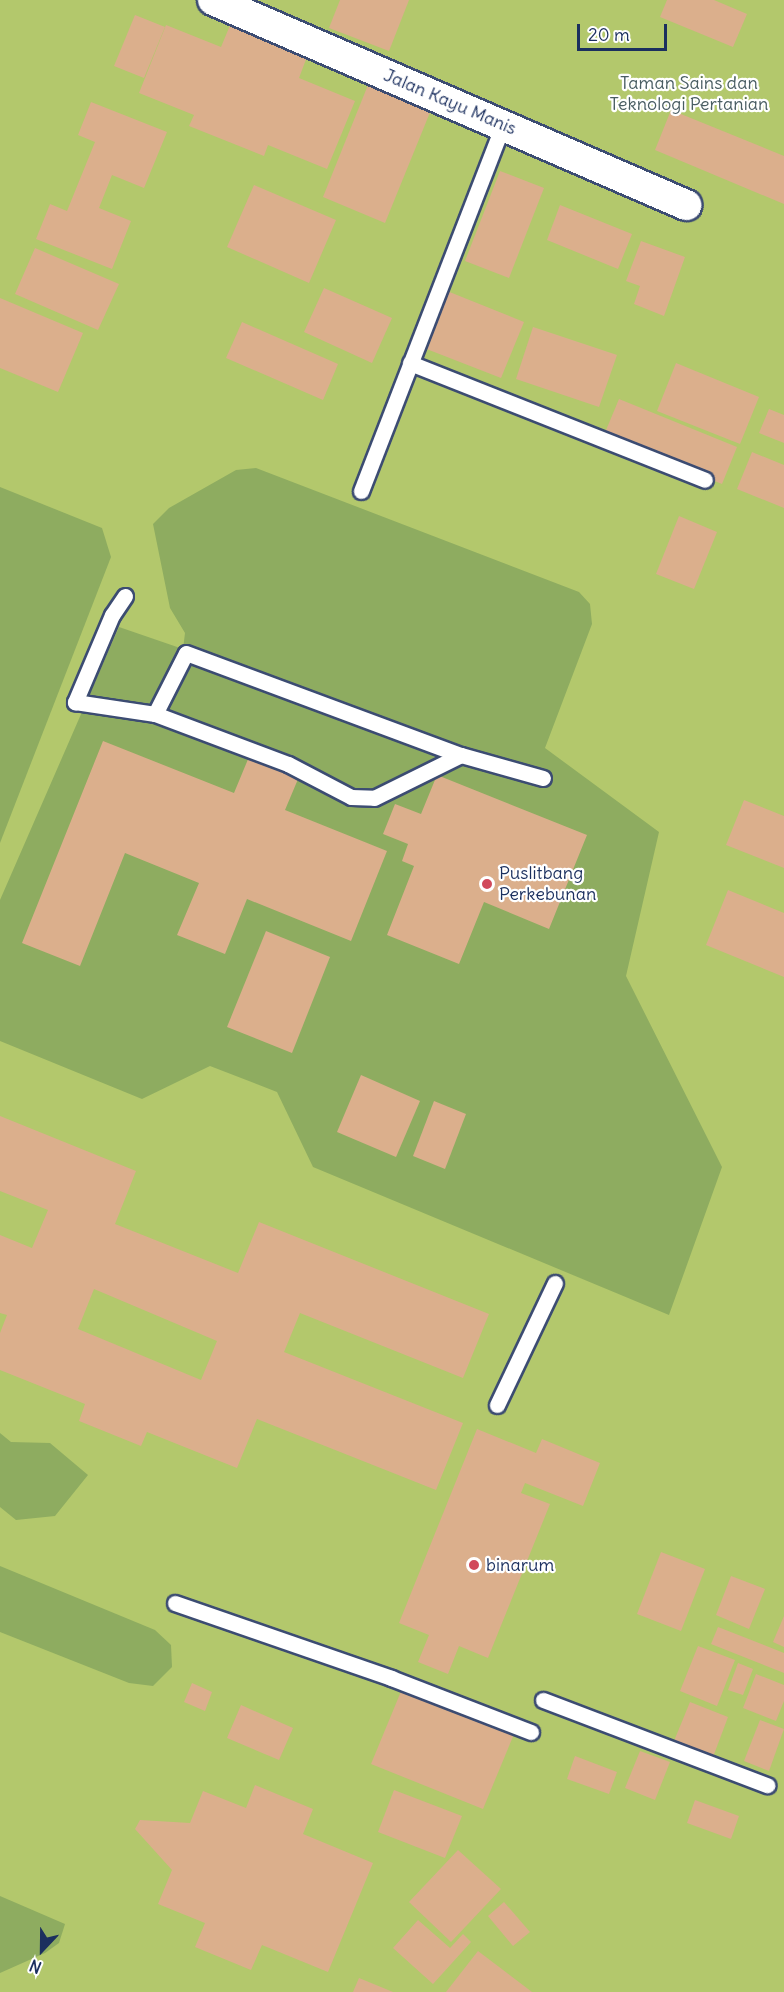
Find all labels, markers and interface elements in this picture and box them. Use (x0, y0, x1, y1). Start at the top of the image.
scale bar (580, 12, 670, 50)
text: 20 m (588, 23, 630, 46)
street label: Jalan Kayu Manis (380, 64, 520, 140)
park label: Taman Sains dan Teknologi Pertanian (610, 73, 768, 116)
place label: Puslitbang Perkebunan (499, 863, 596, 906)
marker: Puslitbang Perkebunan (480, 877, 494, 891)
place label: binarum (486, 1554, 554, 1576)
marker: binarum (467, 1558, 481, 1572)
north arrow (12, 1920, 72, 1980)
text: N (26, 1955, 44, 1978)

